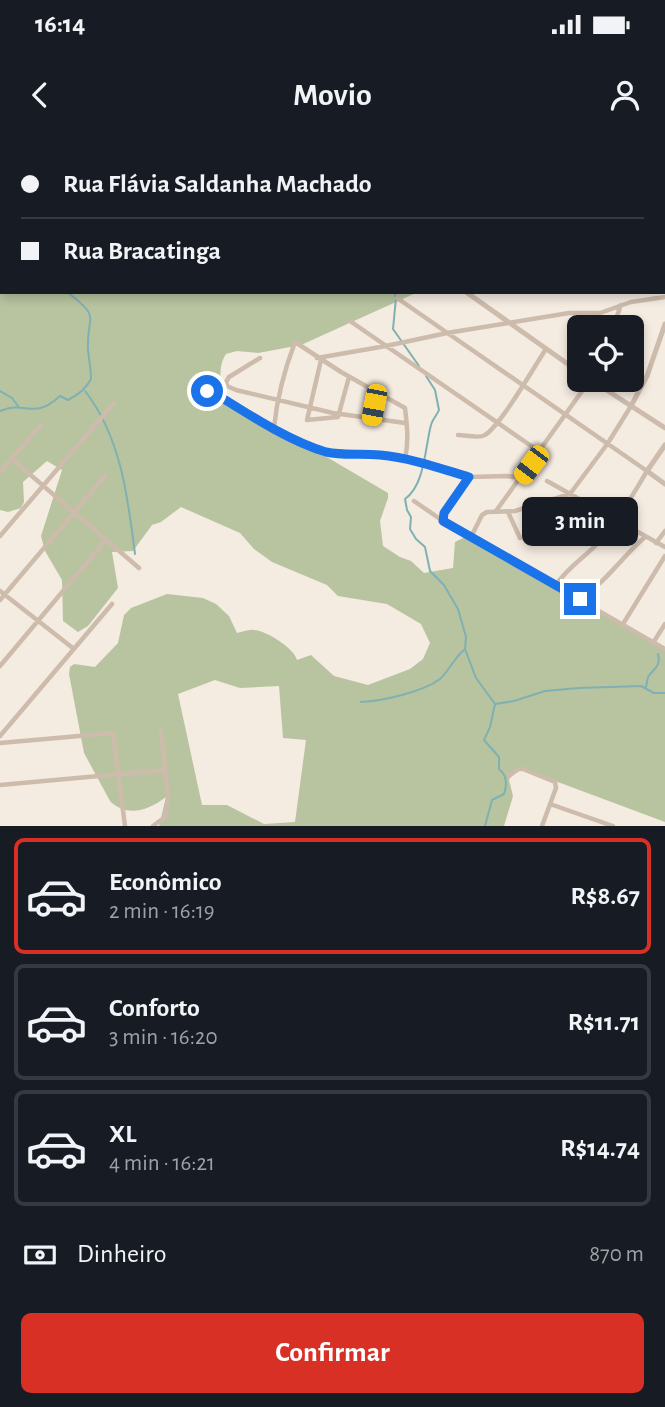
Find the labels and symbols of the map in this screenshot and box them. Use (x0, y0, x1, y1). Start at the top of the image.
route start (191, 375, 223, 407)
car (360, 382, 389, 428)
car (510, 442, 553, 488)
callout: 3 min (522, 498, 638, 546)
route end (564, 583, 596, 615)

